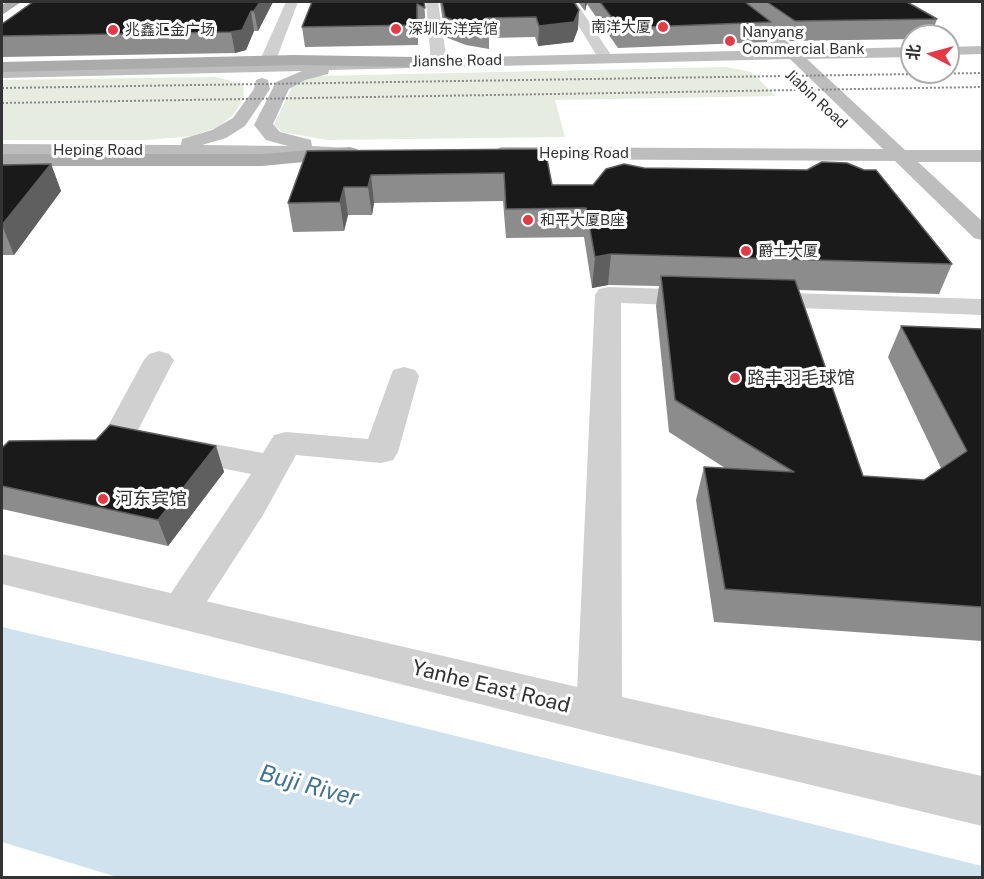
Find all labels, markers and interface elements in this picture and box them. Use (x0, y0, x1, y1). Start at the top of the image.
place label: 南洋大厦 (591, 18, 651, 36)
place label: 深圳东洋宾馆 (408, 20, 498, 38)
marker: 南洋大厦 (656, 20, 670, 34)
place label: 兆鑫汇金广场 (125, 21, 215, 39)
marker: 深圳东洋宾馆 (389, 22, 403, 36)
marker: 兆鑫汇金广场 (106, 23, 120, 37)
place label: Nanyang Commercial Bank (742, 23, 865, 58)
north arrow (900, 24, 960, 84)
marker: Nanyang Commercial Bank (723, 34, 737, 48)
text: 北 (903, 43, 924, 61)
street label: Jianshe Road (412, 51, 502, 71)
street label: Jiabin Road (781, 66, 851, 132)
street label: Heping Road (53, 141, 143, 159)
street label: Heping Road (539, 144, 629, 162)
place label: 和平大厦B座 (540, 211, 625, 229)
marker: 和平大厦B座 (521, 213, 535, 227)
place label: 爵士大厦 (758, 242, 818, 260)
marker: 爵士大厦 (739, 244, 753, 258)
place label: 路丰羽毛球馆 (747, 367, 855, 389)
marker: 路丰羽毛球馆 (728, 371, 742, 385)
place label: 河东宾馆 (115, 488, 187, 510)
marker: 河东宾馆 (96, 492, 110, 506)
street label: Yanhe East Road (409, 655, 573, 719)
water label: Buji River (256, 759, 362, 813)

